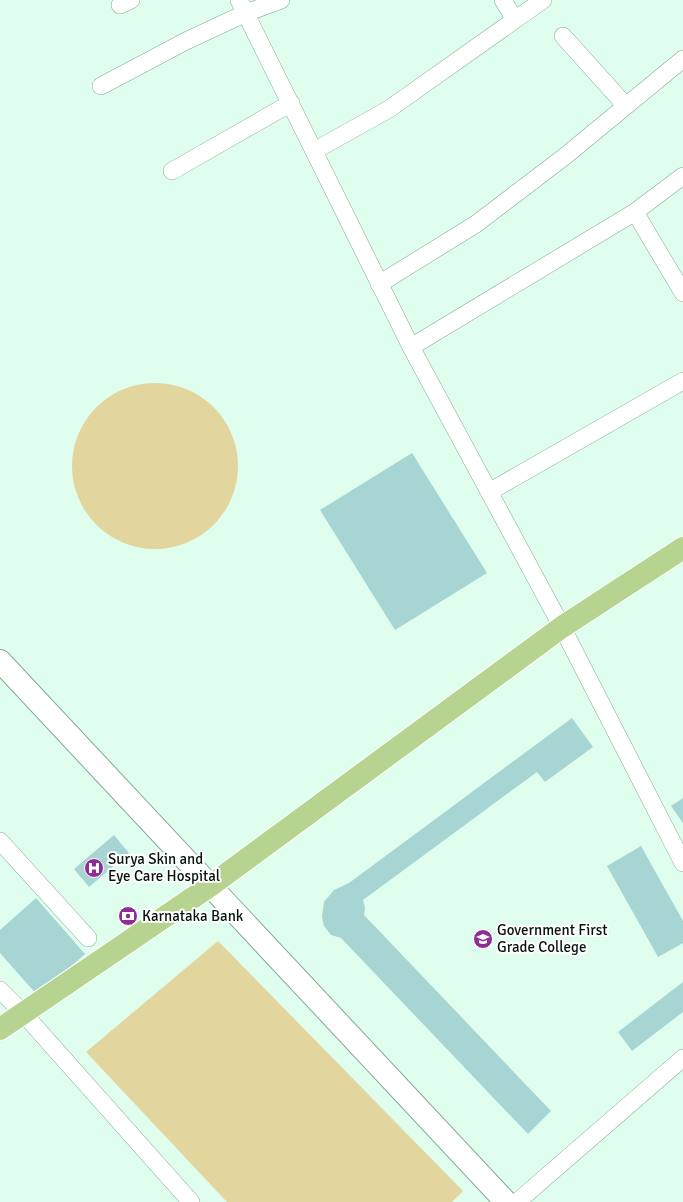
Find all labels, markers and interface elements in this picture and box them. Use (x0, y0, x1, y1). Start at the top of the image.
place label: Surya Skin and Eye Care Hospital (108, 850, 220, 885)
hospital icon: Surya Skin and Eye Care Hospital (83, 857, 105, 879)
bank icon: Karnataka Bank (117, 905, 139, 927)
place label: Karnataka Bank (142, 907, 244, 925)
place label: Government First Grade College (497, 921, 608, 956)
school or university icon: Government First Grade College (472, 928, 494, 950)

